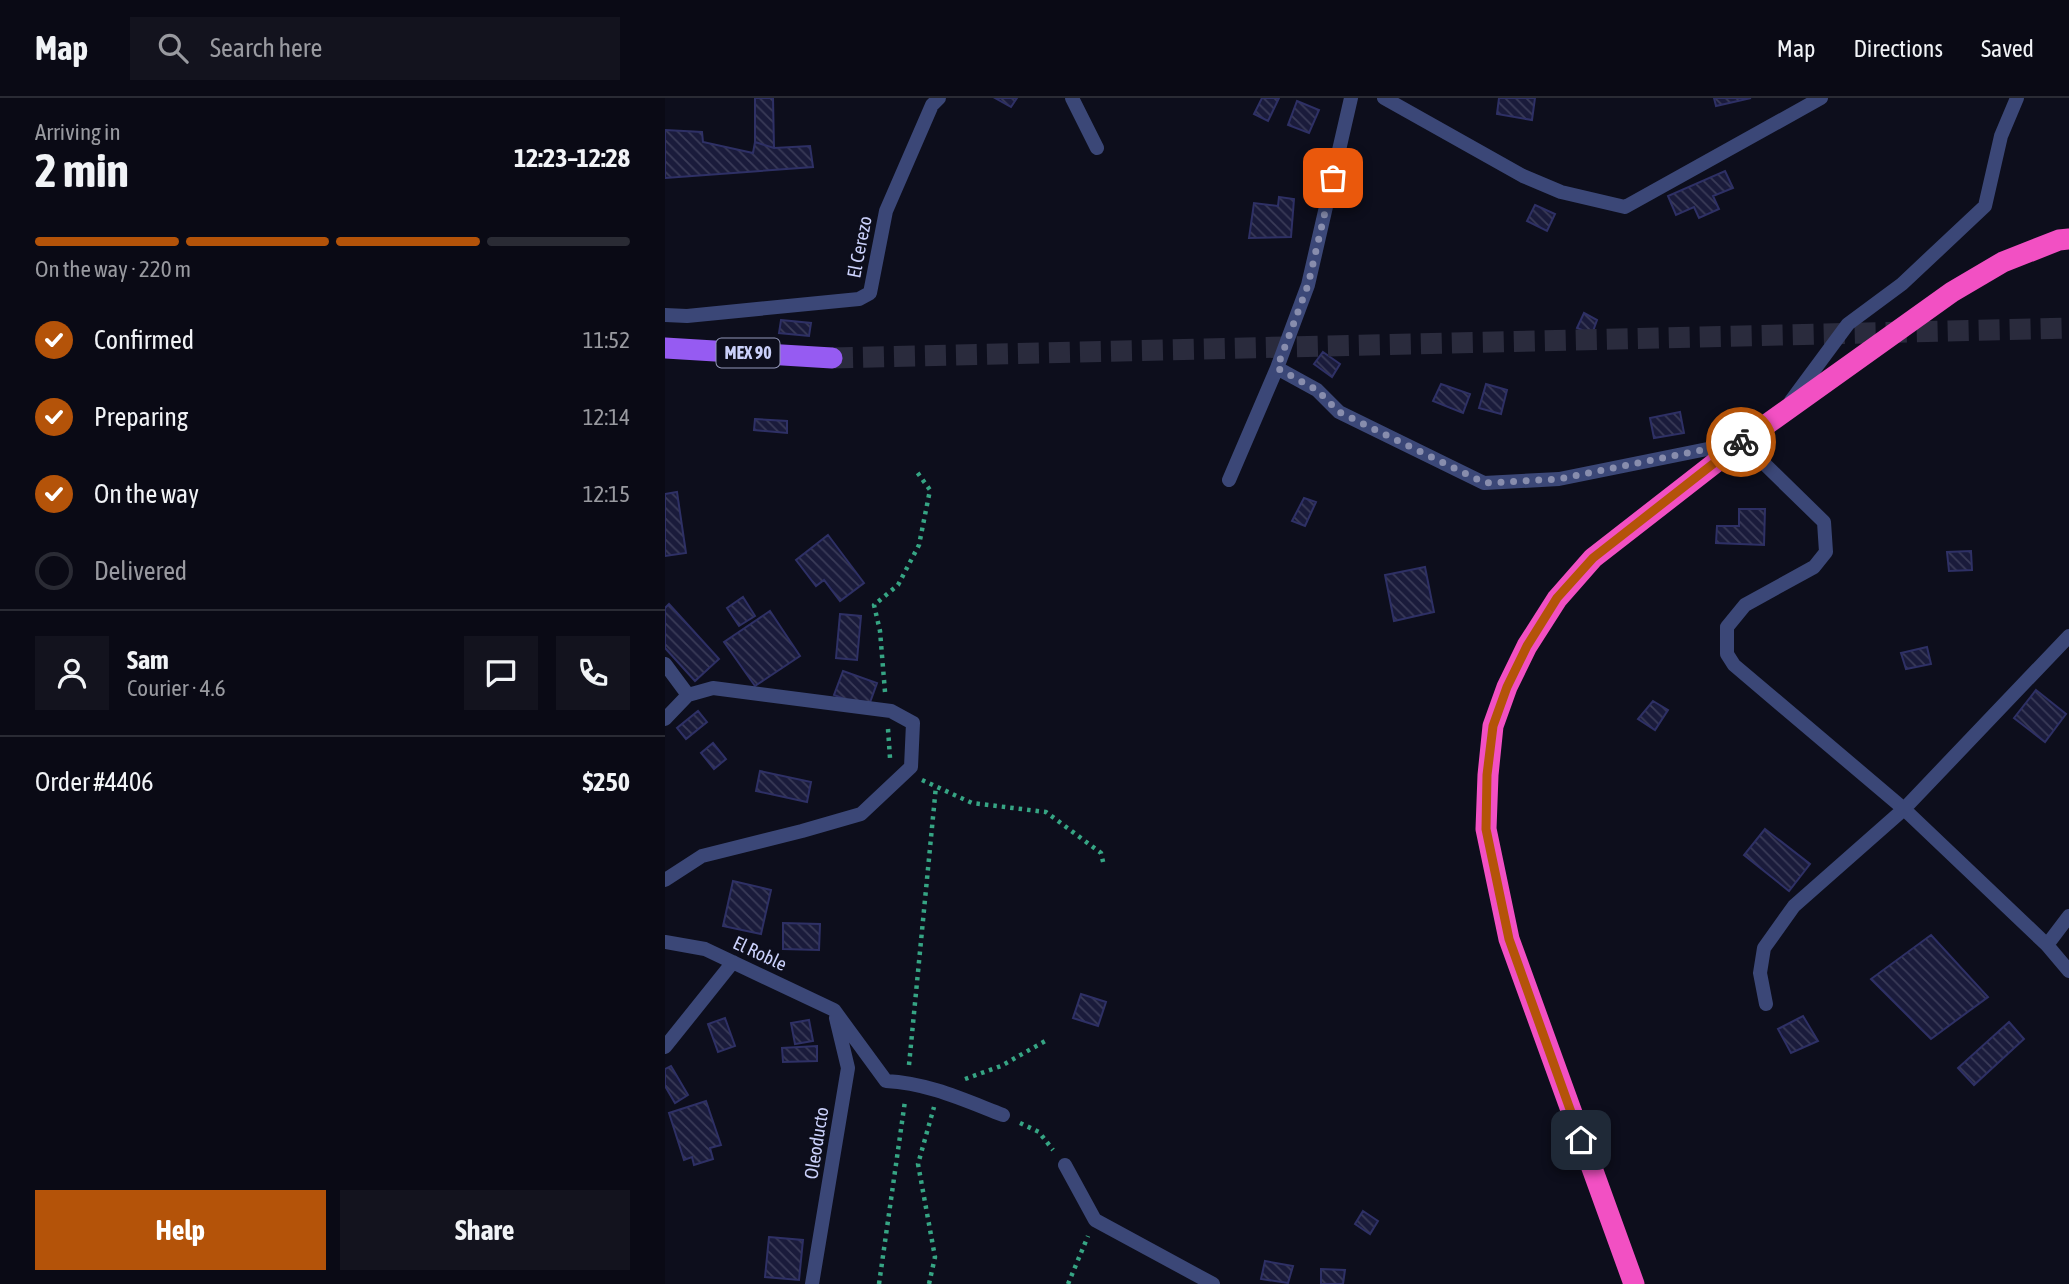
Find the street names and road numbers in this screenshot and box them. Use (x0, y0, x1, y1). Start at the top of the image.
street label: El Cerezo (842, 214, 876, 280)
road number: MEX 90 (717, 339, 779, 368)
street label: El Roble (730, 931, 790, 975)
street label: Oleoducto (799, 1105, 833, 1181)

